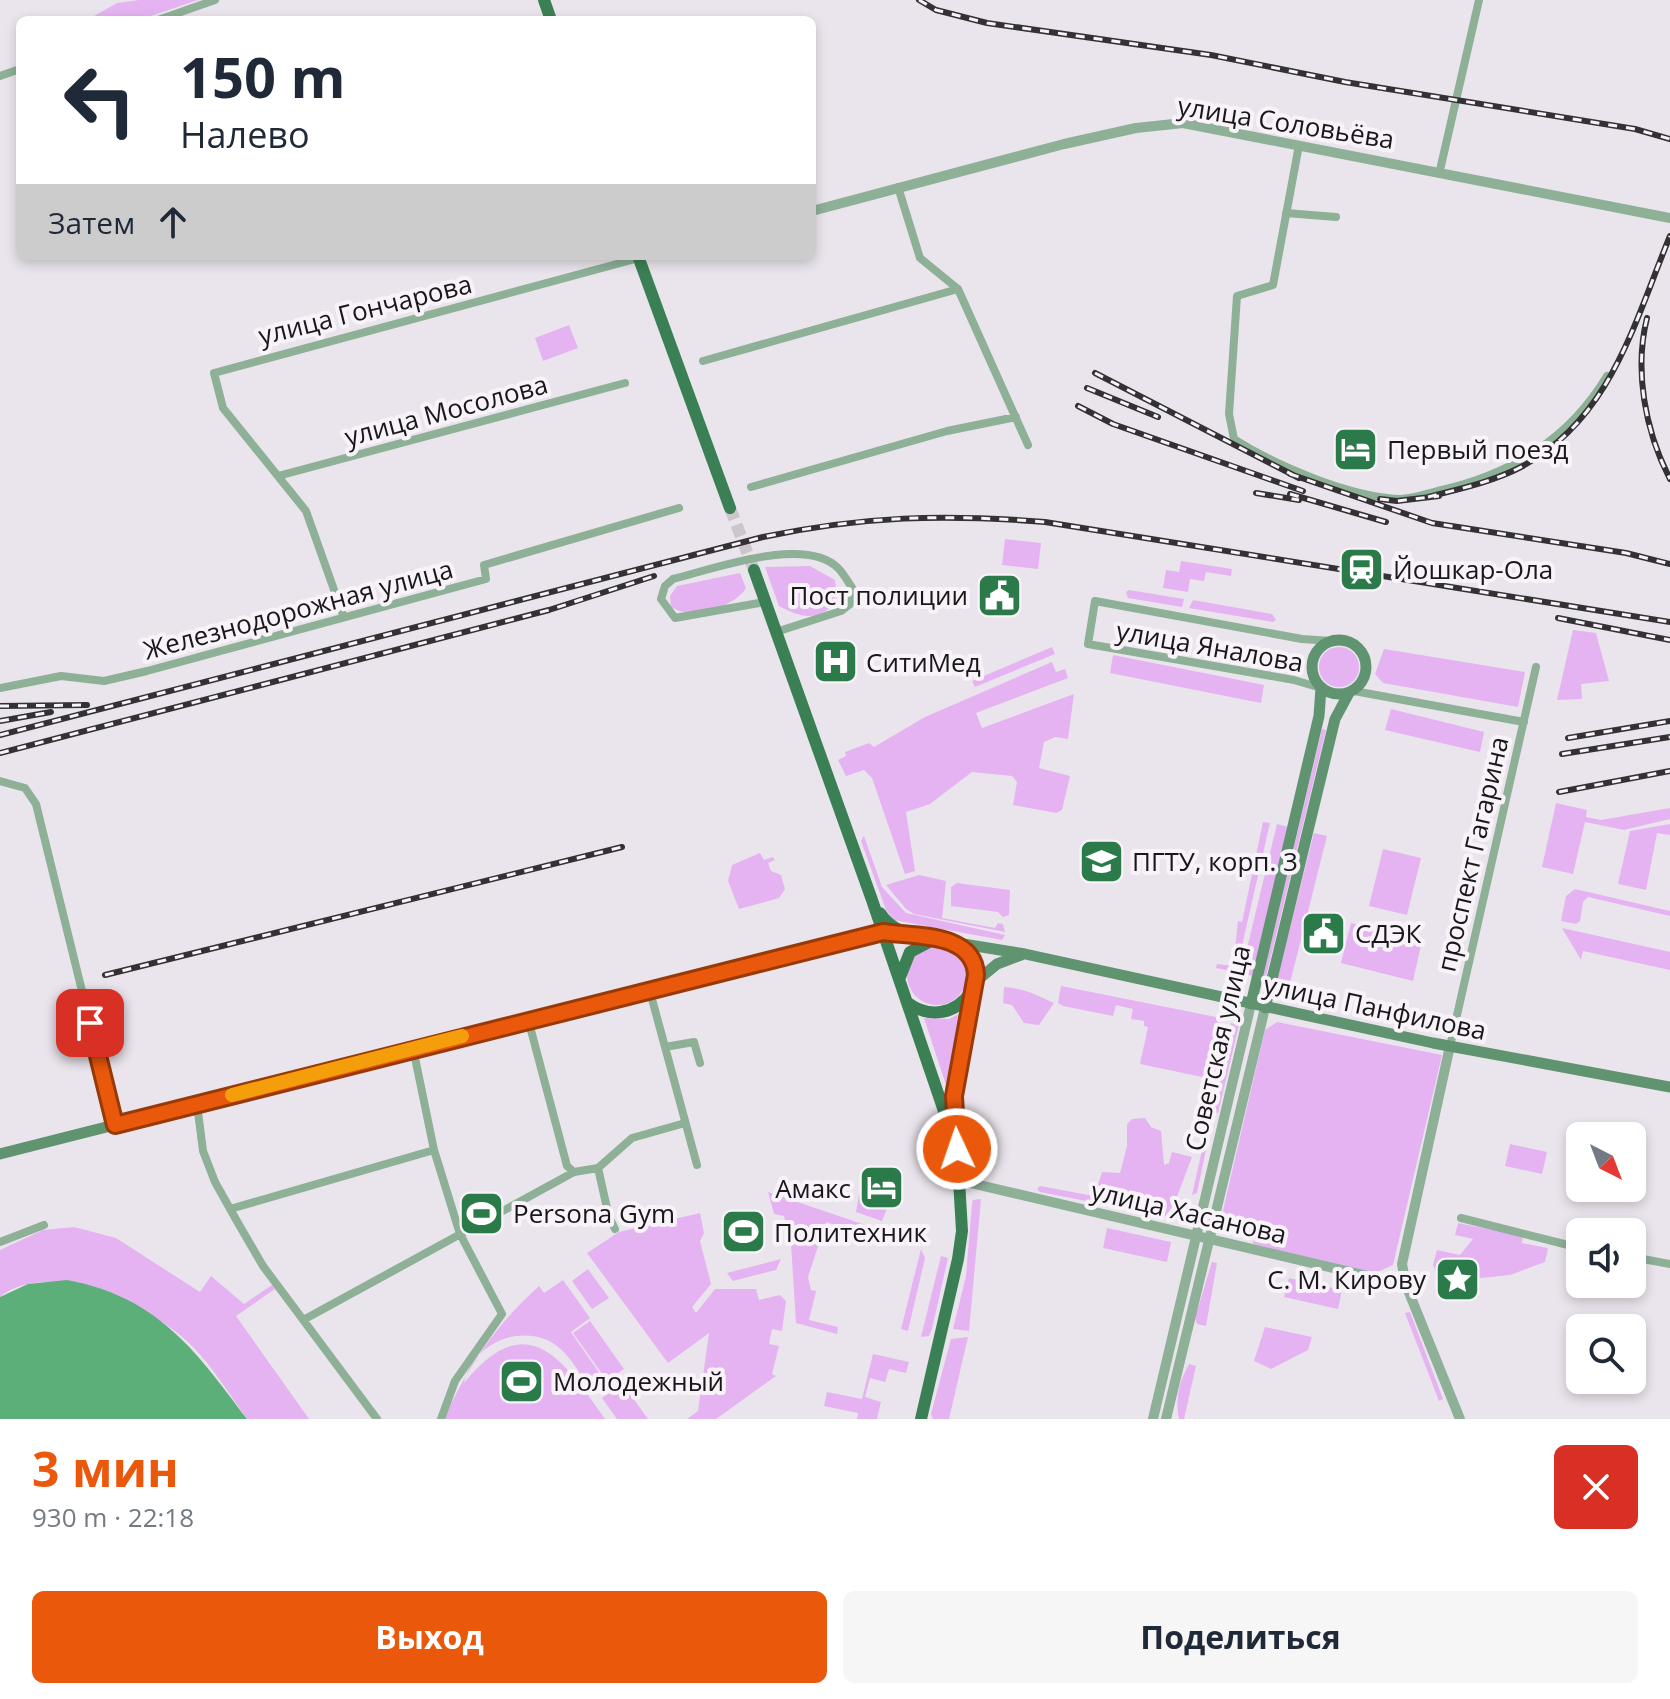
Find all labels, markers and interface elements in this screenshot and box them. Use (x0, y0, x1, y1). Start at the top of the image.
text: 150 m (180, 38, 346, 114)
icon: left (48, 48, 152, 152)
street label: улица Соловьёва (1175, 87, 1397, 157)
text: Налево (180, 110, 310, 159)
icon: ahead (151, 200, 195, 244)
text: Затем (48, 202, 135, 243)
street label: улица Гончарова (255, 265, 475, 353)
street label: улица Мосолова (340, 366, 552, 454)
hotel icon: Первый поезд (1332, 425, 1380, 473)
place label: Первый поезд (1387, 431, 1569, 467)
station icon: Йошкар-Ола (1338, 545, 1386, 593)
street label: Железнодорожная улица (139, 550, 457, 668)
place label: Йошкар-Ола (1393, 551, 1553, 587)
public building icon: Пост полиции (975, 571, 1023, 619)
place label: Пост полиции (789, 577, 968, 613)
street label: улица Яналова (1114, 612, 1306, 680)
hospital icon: СитиМед (811, 638, 859, 686)
place label: СитиМед (866, 644, 981, 680)
street label: проспект Гагарина (1427, 733, 1517, 975)
school or university icon: ПГТУ, корп. 3 (1077, 837, 1125, 885)
place label: ПГТУ, корп. 3 (1132, 843, 1298, 879)
public building icon: СДЭК (1300, 909, 1348, 957)
place label: СДЭК (1355, 915, 1422, 951)
street label: Советская улица (1176, 941, 1258, 1155)
street label: улица Панфилова (1260, 966, 1490, 1048)
pin (56, 989, 124, 1057)
icon: arrive (68, 1001, 112, 1045)
position arrow (915, 1107, 999, 1191)
north arrow (1566, 1122, 1646, 1202)
map controls (1566, 1122, 1646, 1394)
hotel icon: Амакс (858, 1164, 906, 1212)
place label: Амакс (775, 1170, 851, 1206)
street label: улица Хасанова (1088, 1172, 1290, 1252)
sports icon: Persona Gym (458, 1189, 506, 1237)
place label: Persona Gym (513, 1195, 675, 1231)
sports icon: Политехник (719, 1208, 767, 1256)
place label: Политехник (774, 1214, 927, 1250)
button: sound (1566, 1218, 1646, 1298)
place icon: С. М. Кирову (1433, 1255, 1481, 1303)
place label: С. М. Кирову (1267, 1261, 1427, 1297)
button: search (1566, 1314, 1646, 1394)
sports icon: Молодежный (498, 1357, 546, 1405)
place label: Молодежный (553, 1363, 724, 1399)
text: 3 мин (32, 1436, 179, 1501)
button: close (1554, 1445, 1638, 1529)
text: 930 m · 22:18 (32, 1499, 194, 1535)
button: Выход (32, 1591, 827, 1683)
button: Поделиться (843, 1591, 1638, 1683)

